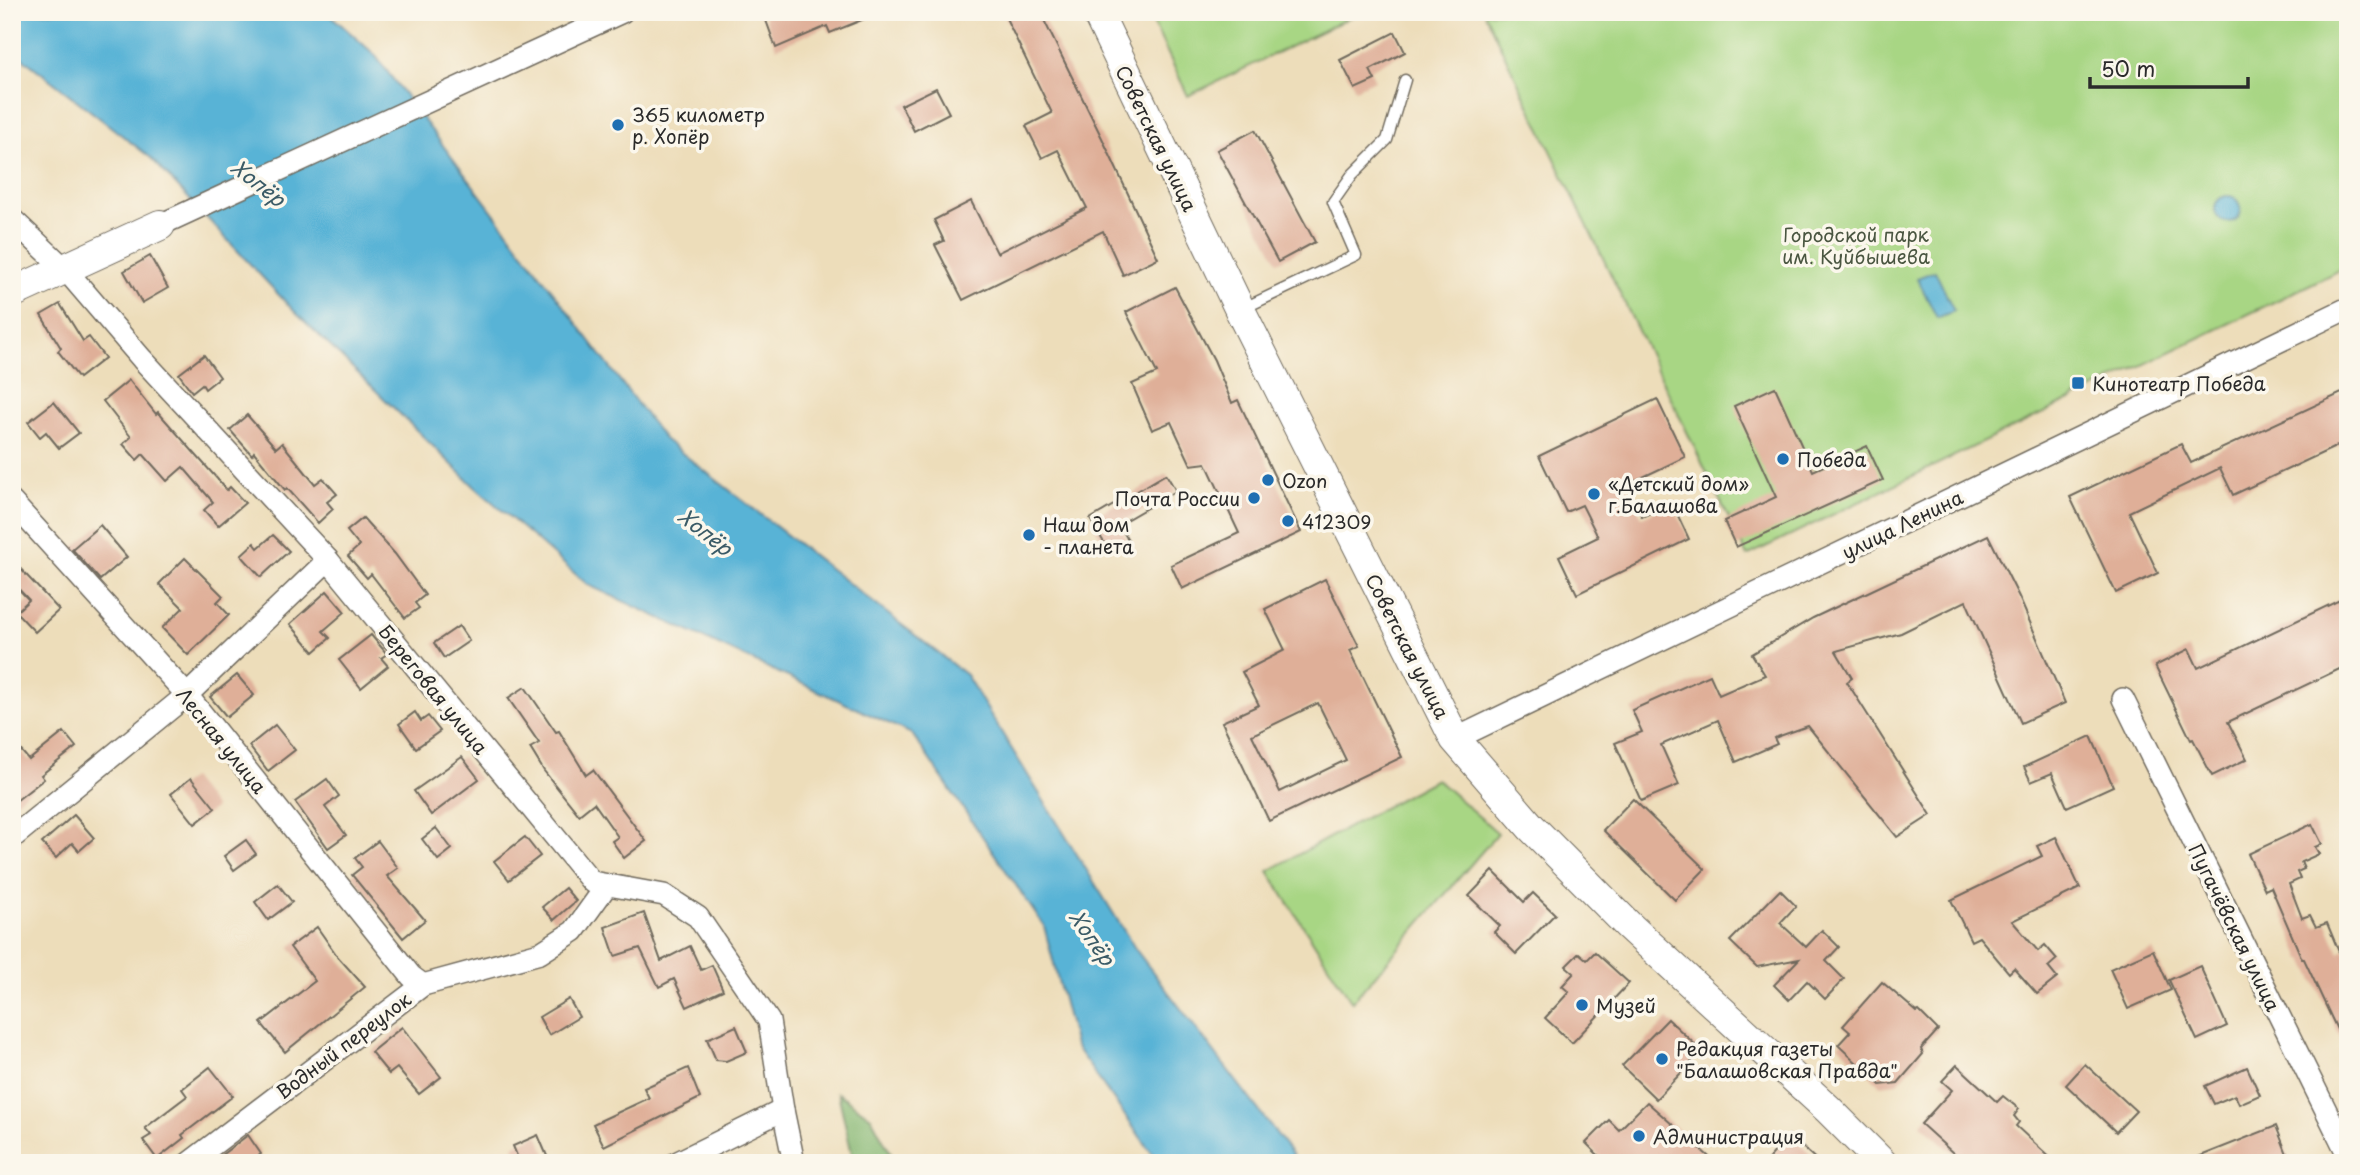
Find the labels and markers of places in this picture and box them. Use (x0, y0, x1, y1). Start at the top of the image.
place label: 365 километр р. Хопёр (632, 100, 765, 150)
marker: 365 километр р. Хопёр (610, 117, 626, 133)
place label: Кинотеатр Победа (2092, 369, 2266, 397)
marker: Кинотеатр Победа (2070, 375, 2086, 391)
place label: Победа (1797, 445, 1867, 473)
marker: Победа (1775, 451, 1791, 467)
place label: Ozon (1282, 466, 1327, 494)
place label: «Детский дом» г.Балашова (1608, 469, 1749, 519)
marker: Ozon (1260, 472, 1276, 488)
place label: Почта России (1115, 484, 1240, 512)
marker: «Детский дом» г.Балашова (1586, 486, 1602, 502)
marker: Почта России (1246, 490, 1262, 506)
place label: 412309 (1302, 507, 1371, 535)
place label: Наш дом - планета (1043, 510, 1134, 560)
marker: 412309 (1280, 513, 1296, 529)
marker: Наш дом - планета (1021, 527, 1037, 543)
place label: Музей (1596, 991, 1656, 1019)
marker: Музей (1574, 997, 1590, 1013)
place label: Редакция газеты "Балашовская Правда" (1676, 1034, 1898, 1084)
marker: Редакция газеты "Балашовская Правда" (1654, 1051, 1670, 1067)
place label: Администрация (1653, 1122, 1804, 1150)
marker: Администрация (1631, 1128, 1647, 1144)

